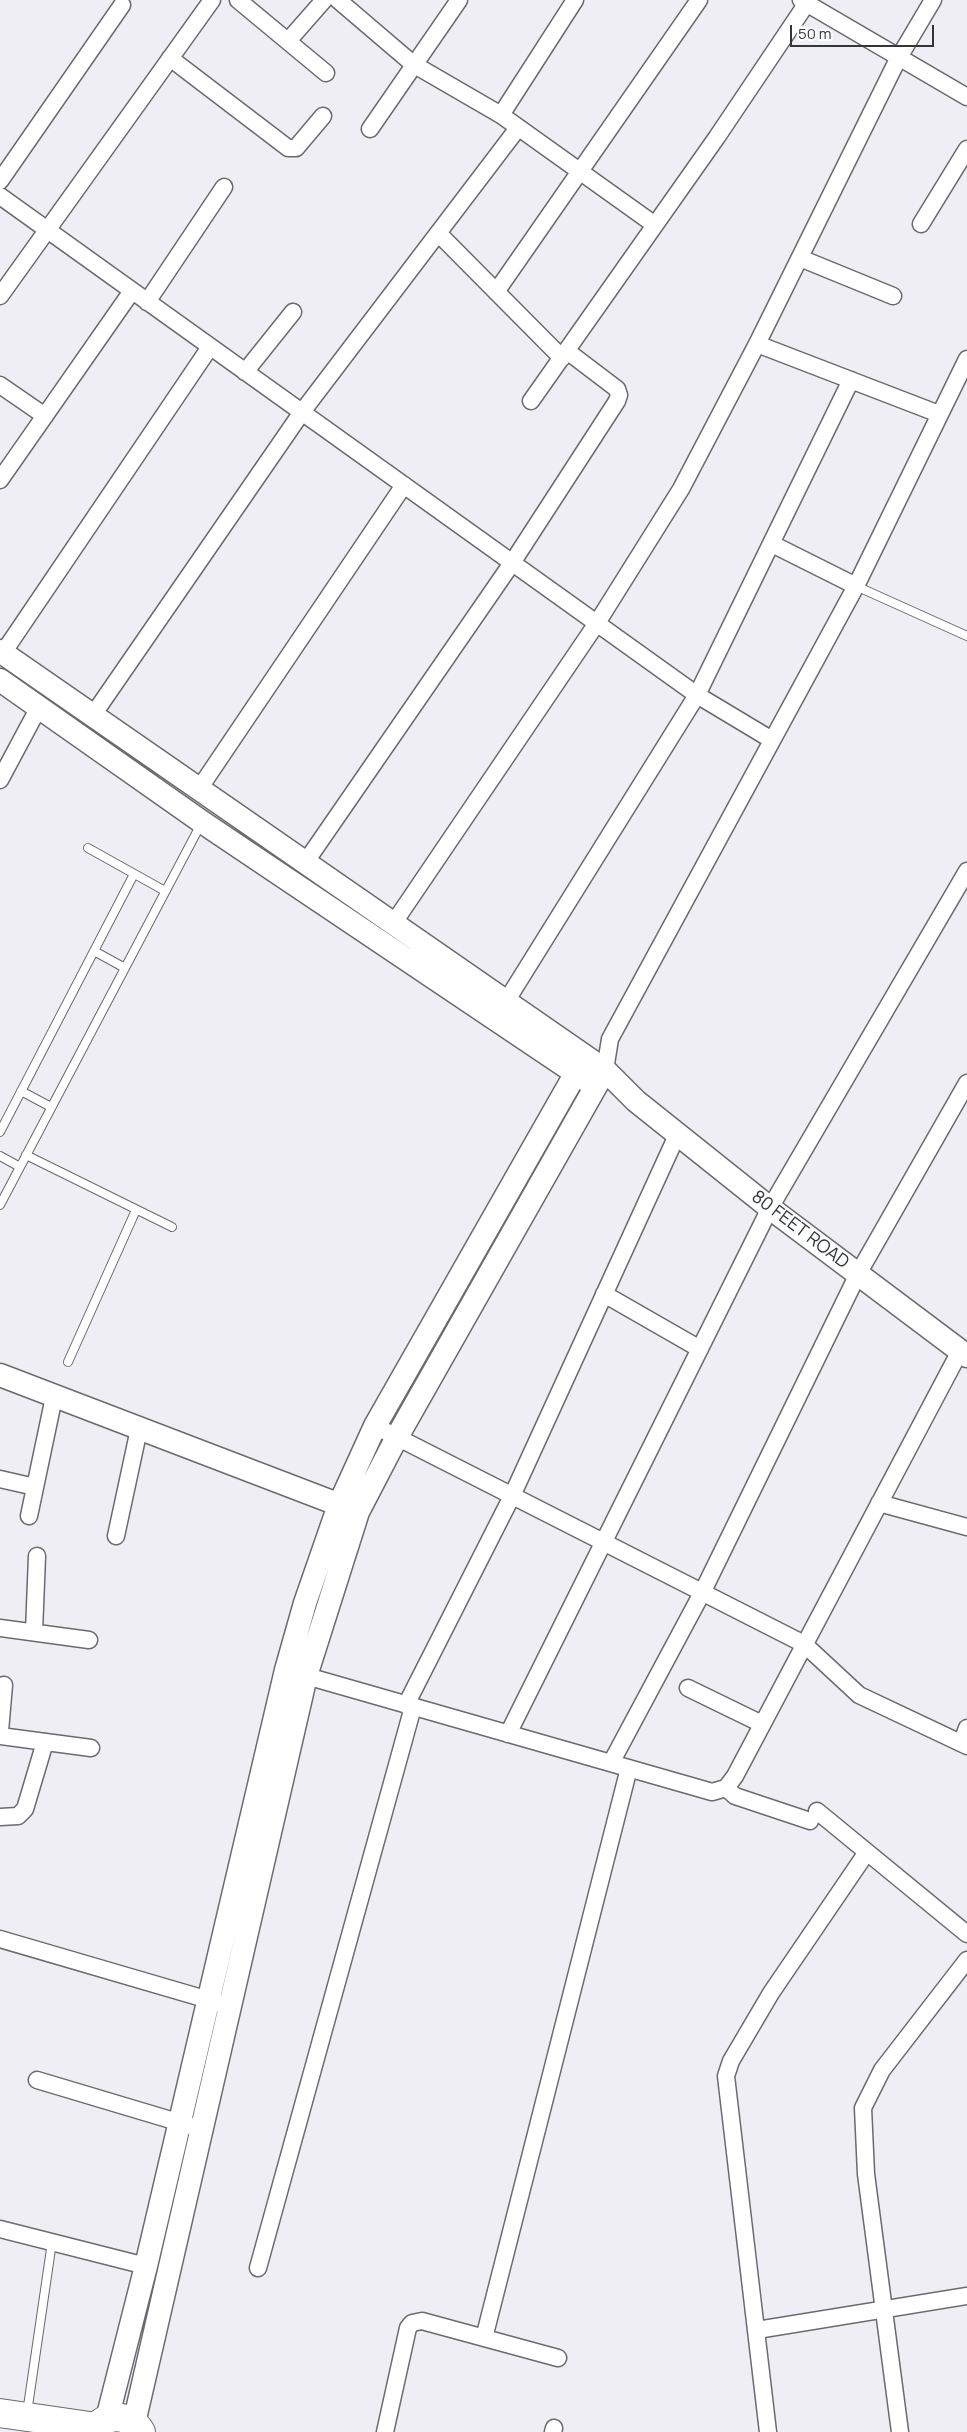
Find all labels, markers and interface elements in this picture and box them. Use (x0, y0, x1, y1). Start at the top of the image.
scale bar (792, 15, 936, 47)
text: 50 m (798, 23, 832, 44)
street label: 80 FEET ROAD (747, 1186, 853, 1274)

